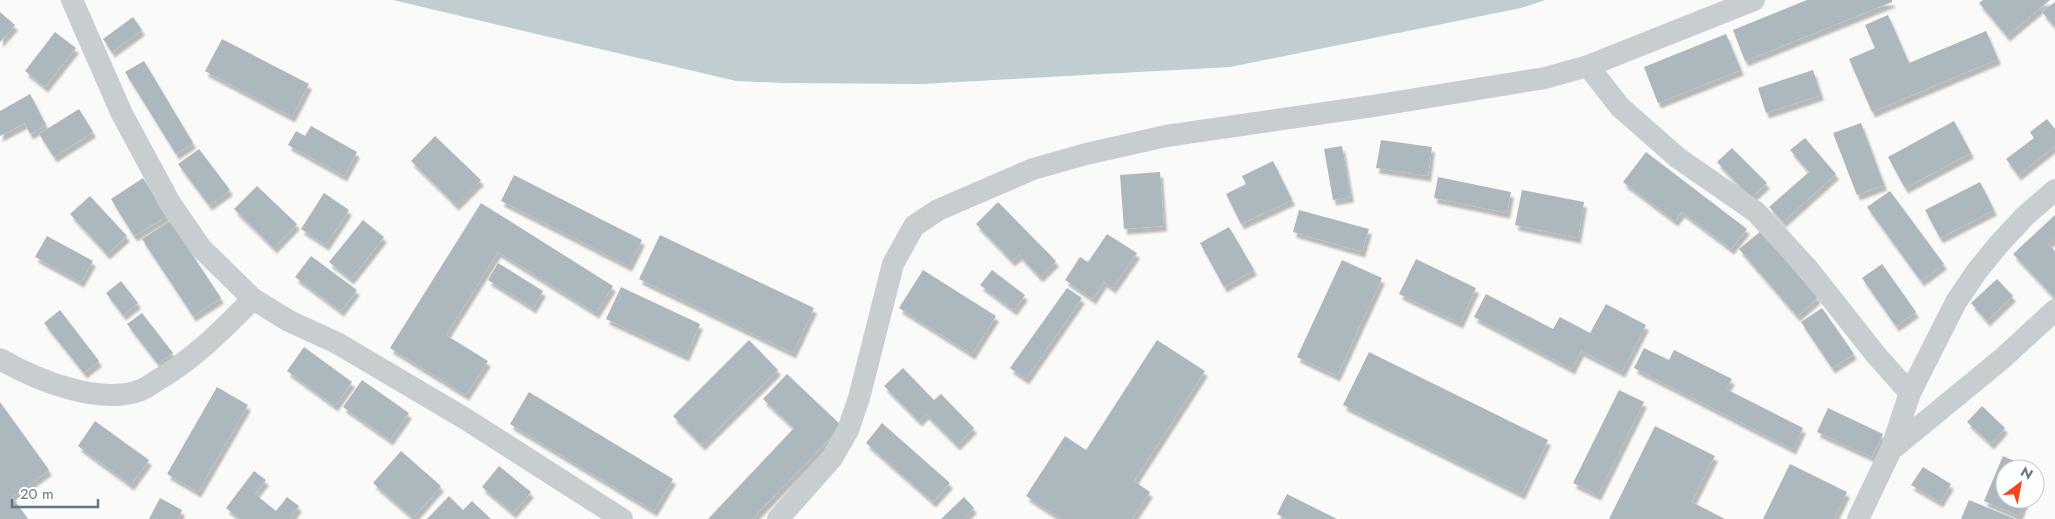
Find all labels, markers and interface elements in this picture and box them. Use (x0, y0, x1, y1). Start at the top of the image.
north arrow (1995, 459, 2045, 509)
text: N (2017, 462, 2037, 484)
scale bar (12, 476, 99, 508)
text: 20 m (20, 483, 54, 505)

